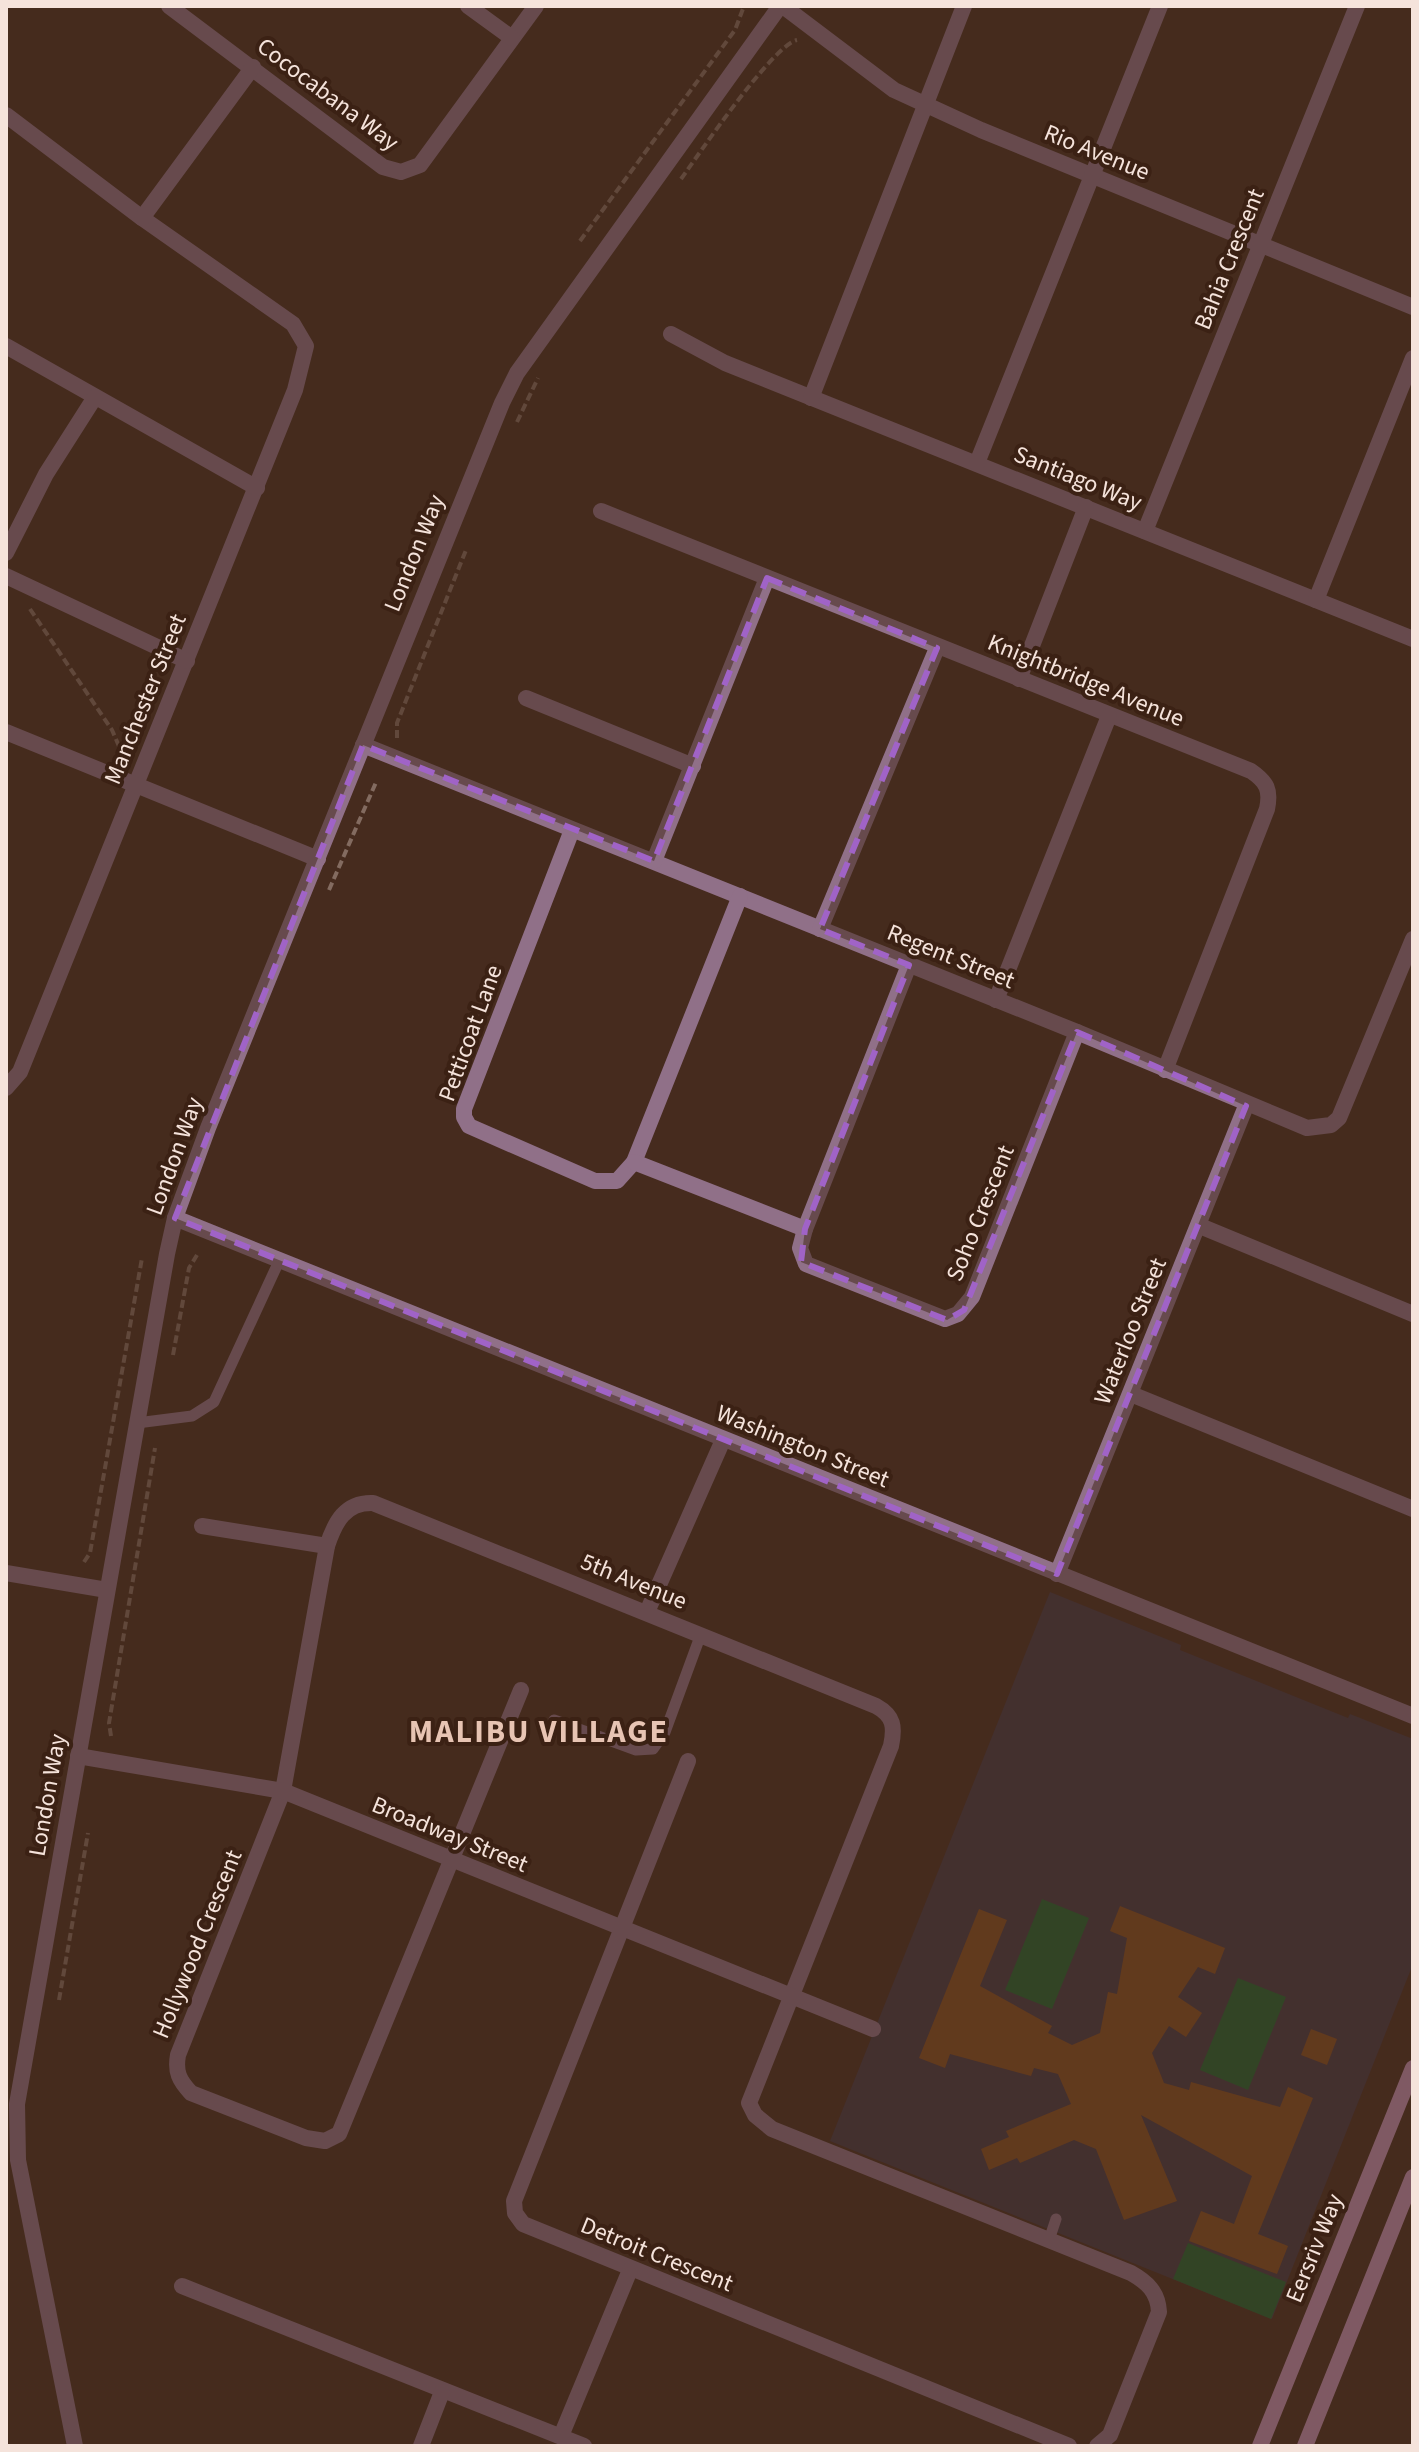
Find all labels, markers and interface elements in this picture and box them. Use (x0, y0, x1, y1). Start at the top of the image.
street label: Cococabana Way (249, 29, 406, 159)
street label: Rio Avenue (1039, 115, 1155, 190)
street label: Bahia Crescent (1185, 183, 1274, 335)
street label: Santiago Way (1008, 437, 1147, 520)
street label: London Way (375, 489, 454, 617)
street label: Manchester Street (95, 609, 196, 790)
street label: Knightbridge Avenue (982, 625, 1189, 736)
street label: Regent Street (882, 915, 1020, 998)
street label: Petticoat Lane (430, 960, 511, 1106)
street label: London Way (137, 1092, 212, 1220)
street label: Soho Crescent (937, 1140, 1024, 1287)
street label: Waterloo Street (1085, 1253, 1176, 1410)
street label: Washington Street (711, 1396, 895, 1497)
street label: 5th Avenue (575, 1544, 692, 1619)
district label: MALIBU VILLAGE (409, 1709, 669, 1755)
street label: London Way (20, 1731, 75, 1859)
street label: Broadway Street (367, 1787, 533, 1882)
street label: Hollywood Crescent (144, 1845, 251, 2044)
street label: Eersriv Way (1277, 2188, 1352, 2308)
street label: Detroit Crescent (575, 2208, 738, 2301)

